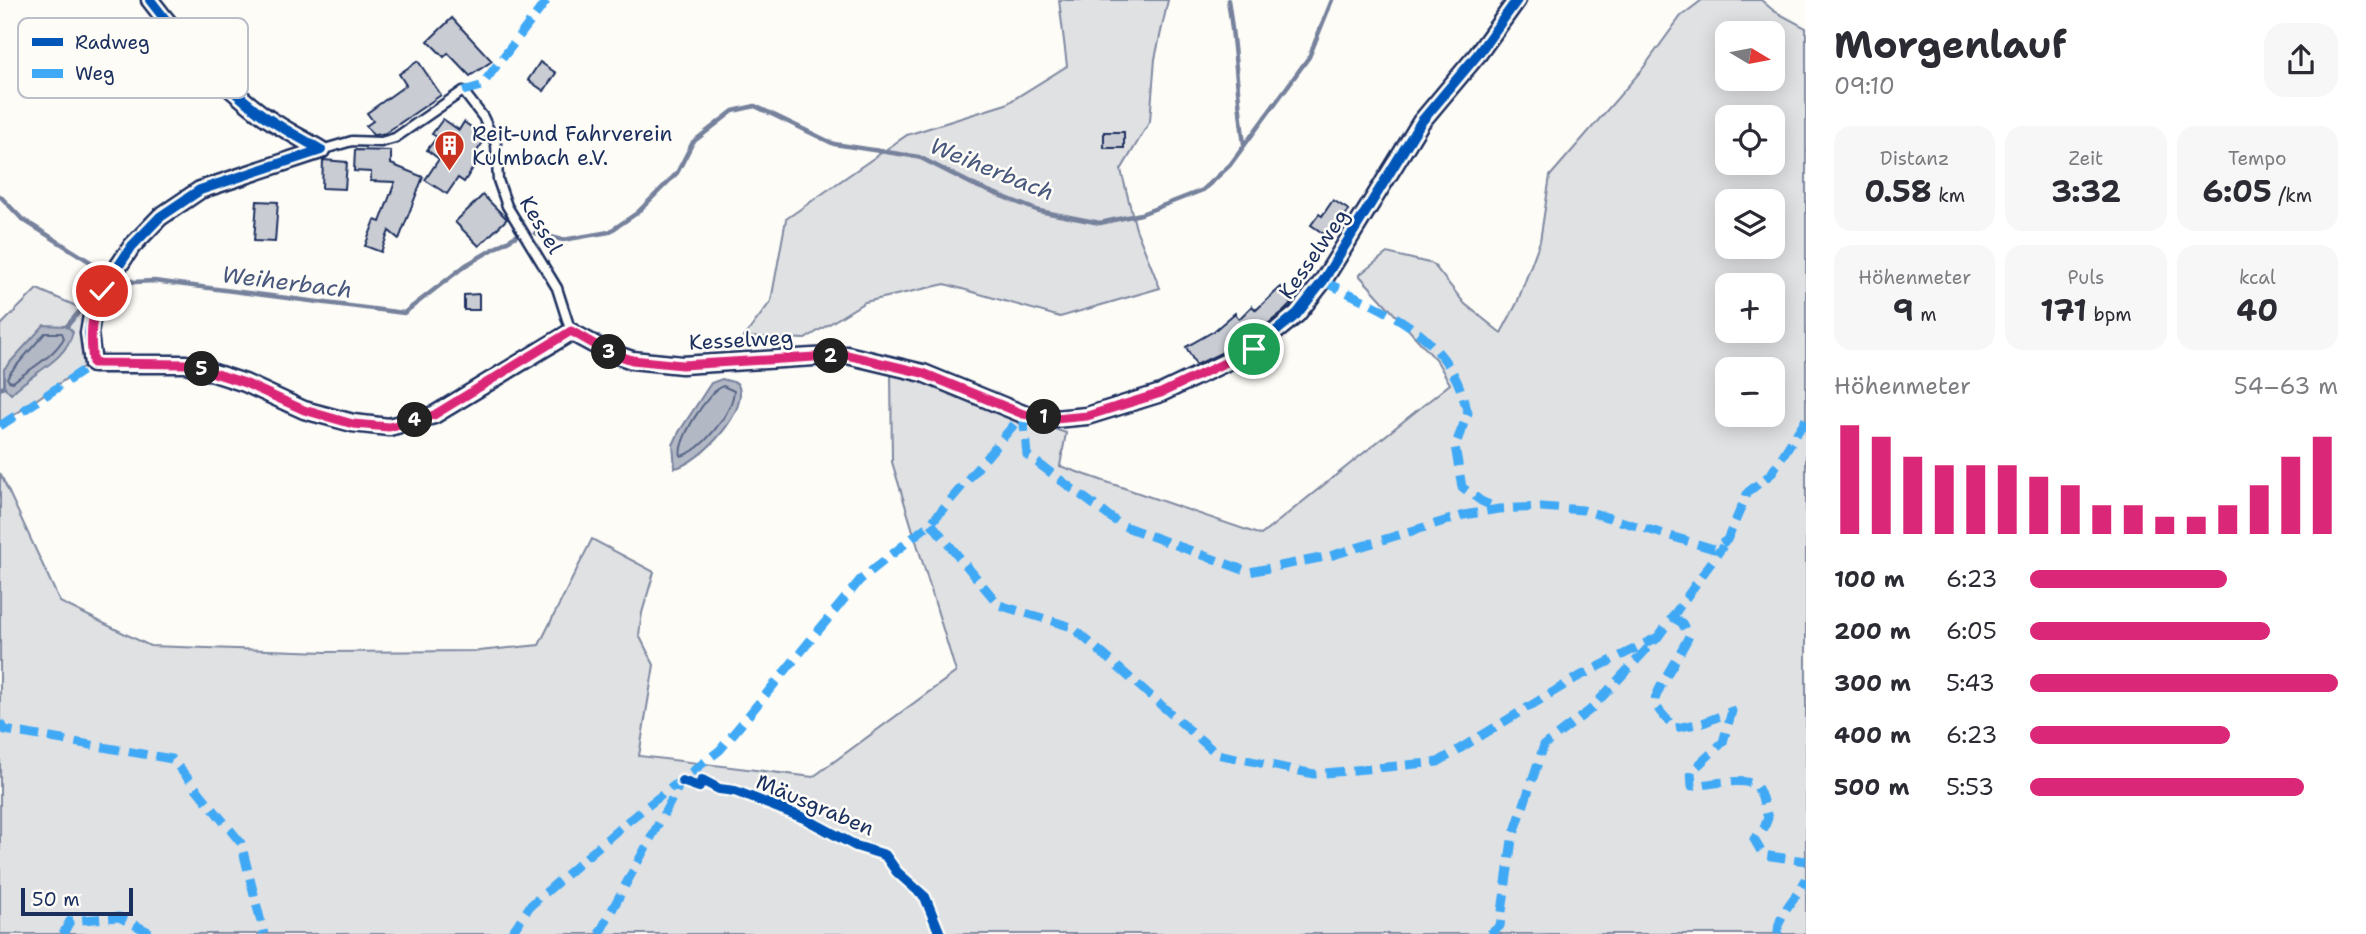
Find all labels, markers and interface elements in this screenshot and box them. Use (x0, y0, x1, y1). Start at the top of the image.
legend (18, 18, 248, 98)
text: Morgenlauf (1834, 19, 2067, 70)
north arrow (1715, 21, 1785, 91)
map controls (1715, 21, 1785, 427)
button: share (2264, 23, 2338, 97)
text: Radweg (75, 30, 150, 55)
text: Weg (75, 61, 115, 86)
text: 09:10 (1834, 71, 1895, 101)
button: locate (1715, 105, 1785, 175)
place label: Reit-und Fahrverein Kulmbach e.V. (472, 120, 673, 172)
building icon: Reit-und Fahrverein Kulmbach e.V. (432, 129, 466, 173)
water label: Weiherbach (926, 131, 1058, 207)
text: Distanz (1880, 146, 1949, 171)
text: Zeit (2069, 146, 2103, 171)
text: Tempo (2228, 146, 2287, 171)
text: 0.58 (1864, 171, 1932, 212)
text: 3:32 (2051, 171, 2121, 212)
text: 6:05 (2202, 171, 2272, 212)
text: km (1932, 183, 1965, 208)
text: /km (2272, 183, 2312, 208)
button: layers (1715, 189, 1785, 259)
street label: Kessel (513, 191, 569, 260)
street label: Kesselweg (1273, 203, 1355, 305)
water label: Weiherbach (220, 259, 354, 305)
pin (72, 261, 132, 321)
text: Höhenmeter (1858, 265, 1971, 290)
text: Puls (2067, 265, 2105, 290)
text: kcal (2239, 265, 2276, 290)
icon: check (83, 272, 121, 310)
button: + (1715, 273, 1785, 343)
text: 9 (1893, 290, 1914, 331)
text: 171 (2040, 290, 2087, 331)
text: 40 (2236, 290, 2278, 331)
text: m (1914, 302, 1937, 327)
text: bpm (2087, 302, 2132, 327)
pin (1224, 319, 1284, 379)
street label: Kesselweg (688, 323, 794, 357)
icon: arrive (1235, 330, 1273, 368)
pin: 3 (592, 334, 626, 370)
pin: 2 (814, 338, 848, 374)
text: 3 (602, 339, 615, 364)
text: 2 (824, 343, 837, 368)
pin: 5 (184, 352, 220, 386)
text: 5 (196, 356, 207, 381)
button: − (1715, 357, 1785, 427)
text: Höhenmeter (1834, 371, 1971, 401)
text: 54–63 m (2234, 371, 2338, 401)
pin: 1 (1026, 400, 1062, 434)
pin: 4 (398, 402, 432, 438)
text: 1 (1039, 404, 1048, 429)
text: 4 (408, 407, 421, 432)
text: 100 m (1834, 564, 1905, 594)
text: 6:23 (1946, 564, 1997, 594)
text: 200 m (1834, 616, 1911, 646)
text: 6:05 (1946, 616, 1997, 646)
text: 300 m (1834, 668, 1911, 698)
text: 5:43 (1946, 668, 1995, 698)
text: 400 m (1834, 720, 1911, 750)
text: 6:23 (1946, 720, 1997, 750)
street label: Mäusgraben (752, 768, 878, 843)
text: 500 m (1834, 772, 1909, 802)
text: 5:53 (1946, 772, 1994, 802)
scale bar (21, 885, 133, 917)
text: 50 m (32, 887, 80, 912)

